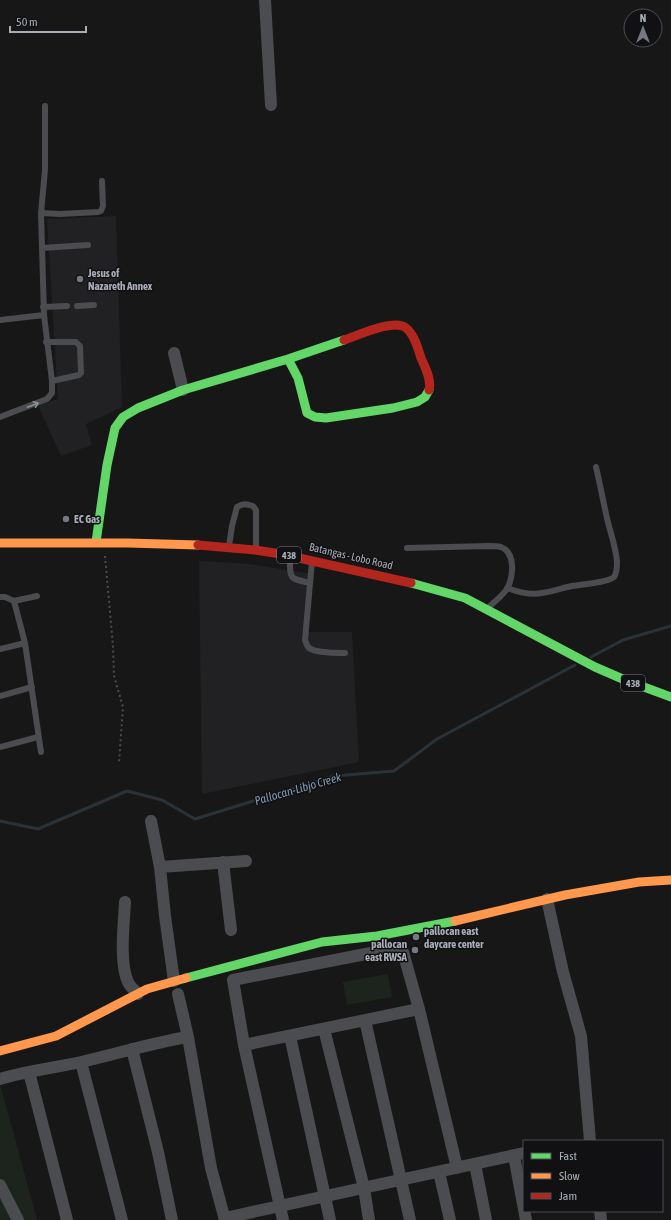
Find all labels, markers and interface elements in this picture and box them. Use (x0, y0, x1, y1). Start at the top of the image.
scale bar (10, 8, 86, 34)
north arrow (623, 8, 663, 48)
text: N (640, 12, 646, 24)
text: 50 m (16, 15, 38, 29)
place label: Jesus of Nazareth Annex (87, 267, 153, 292)
marker: Jesus of Nazareth Annex (75, 274, 85, 284)
one-way arrow (27, 401, 39, 408)
place label: EC Gas (74, 513, 100, 525)
marker: EC Gas (61, 514, 71, 524)
street label: Batangas - Lobo Road (308, 541, 394, 571)
road number: 438 (277, 547, 301, 563)
road number: 438 (621, 675, 645, 691)
water label: Pallocan-Libjo Creek (253, 770, 344, 808)
place label: pallocan east daycare center (424, 925, 484, 950)
marker: pallocan east daycare center (411, 932, 421, 942)
place label: pallocan east RWSA (365, 938, 408, 963)
marker: pallocan east RWSA (410, 945, 420, 955)
legend (523, 1140, 663, 1212)
text: Fast (559, 1149, 577, 1163)
text: Slow (559, 1169, 580, 1183)
text: Jam (559, 1189, 577, 1203)

